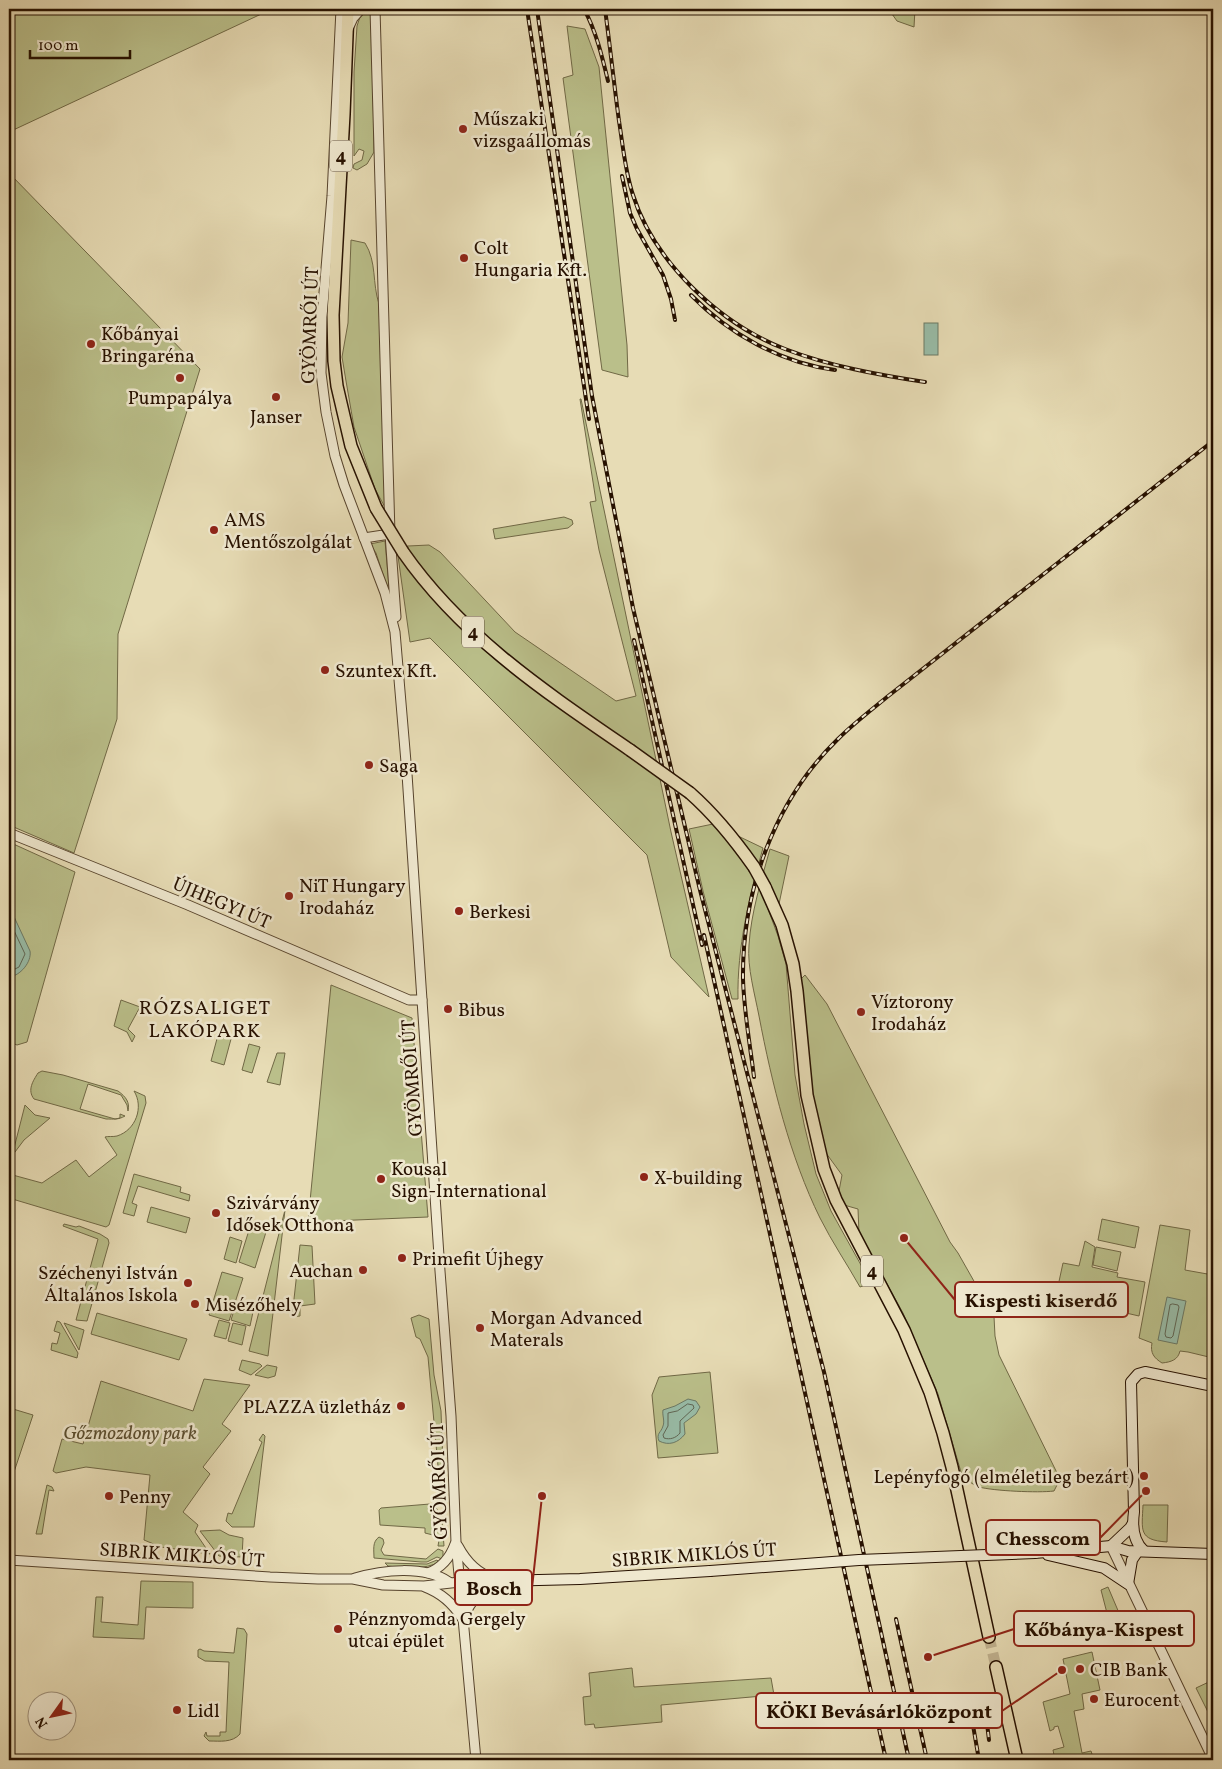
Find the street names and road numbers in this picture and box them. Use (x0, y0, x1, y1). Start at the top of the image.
road number: 4 (330, 140, 352, 172)
street label: GYÖMRŐI ÚT (296, 266, 326, 384)
road number: 4 (462, 616, 484, 648)
street label: ÚJHEGYI ÚT (168, 871, 274, 936)
street label: GYÖMRŐI ÚT (396, 1018, 430, 1137)
road number: 4 (861, 1256, 883, 1286)
street label: GYÖMRŐI ÚT (425, 1422, 455, 1540)
street label: SIBRIK MIKLÓS ÚT (98, 1537, 265, 1575)
street label: SIBRIK MIKLÓS ÚT (611, 1537, 778, 1575)

